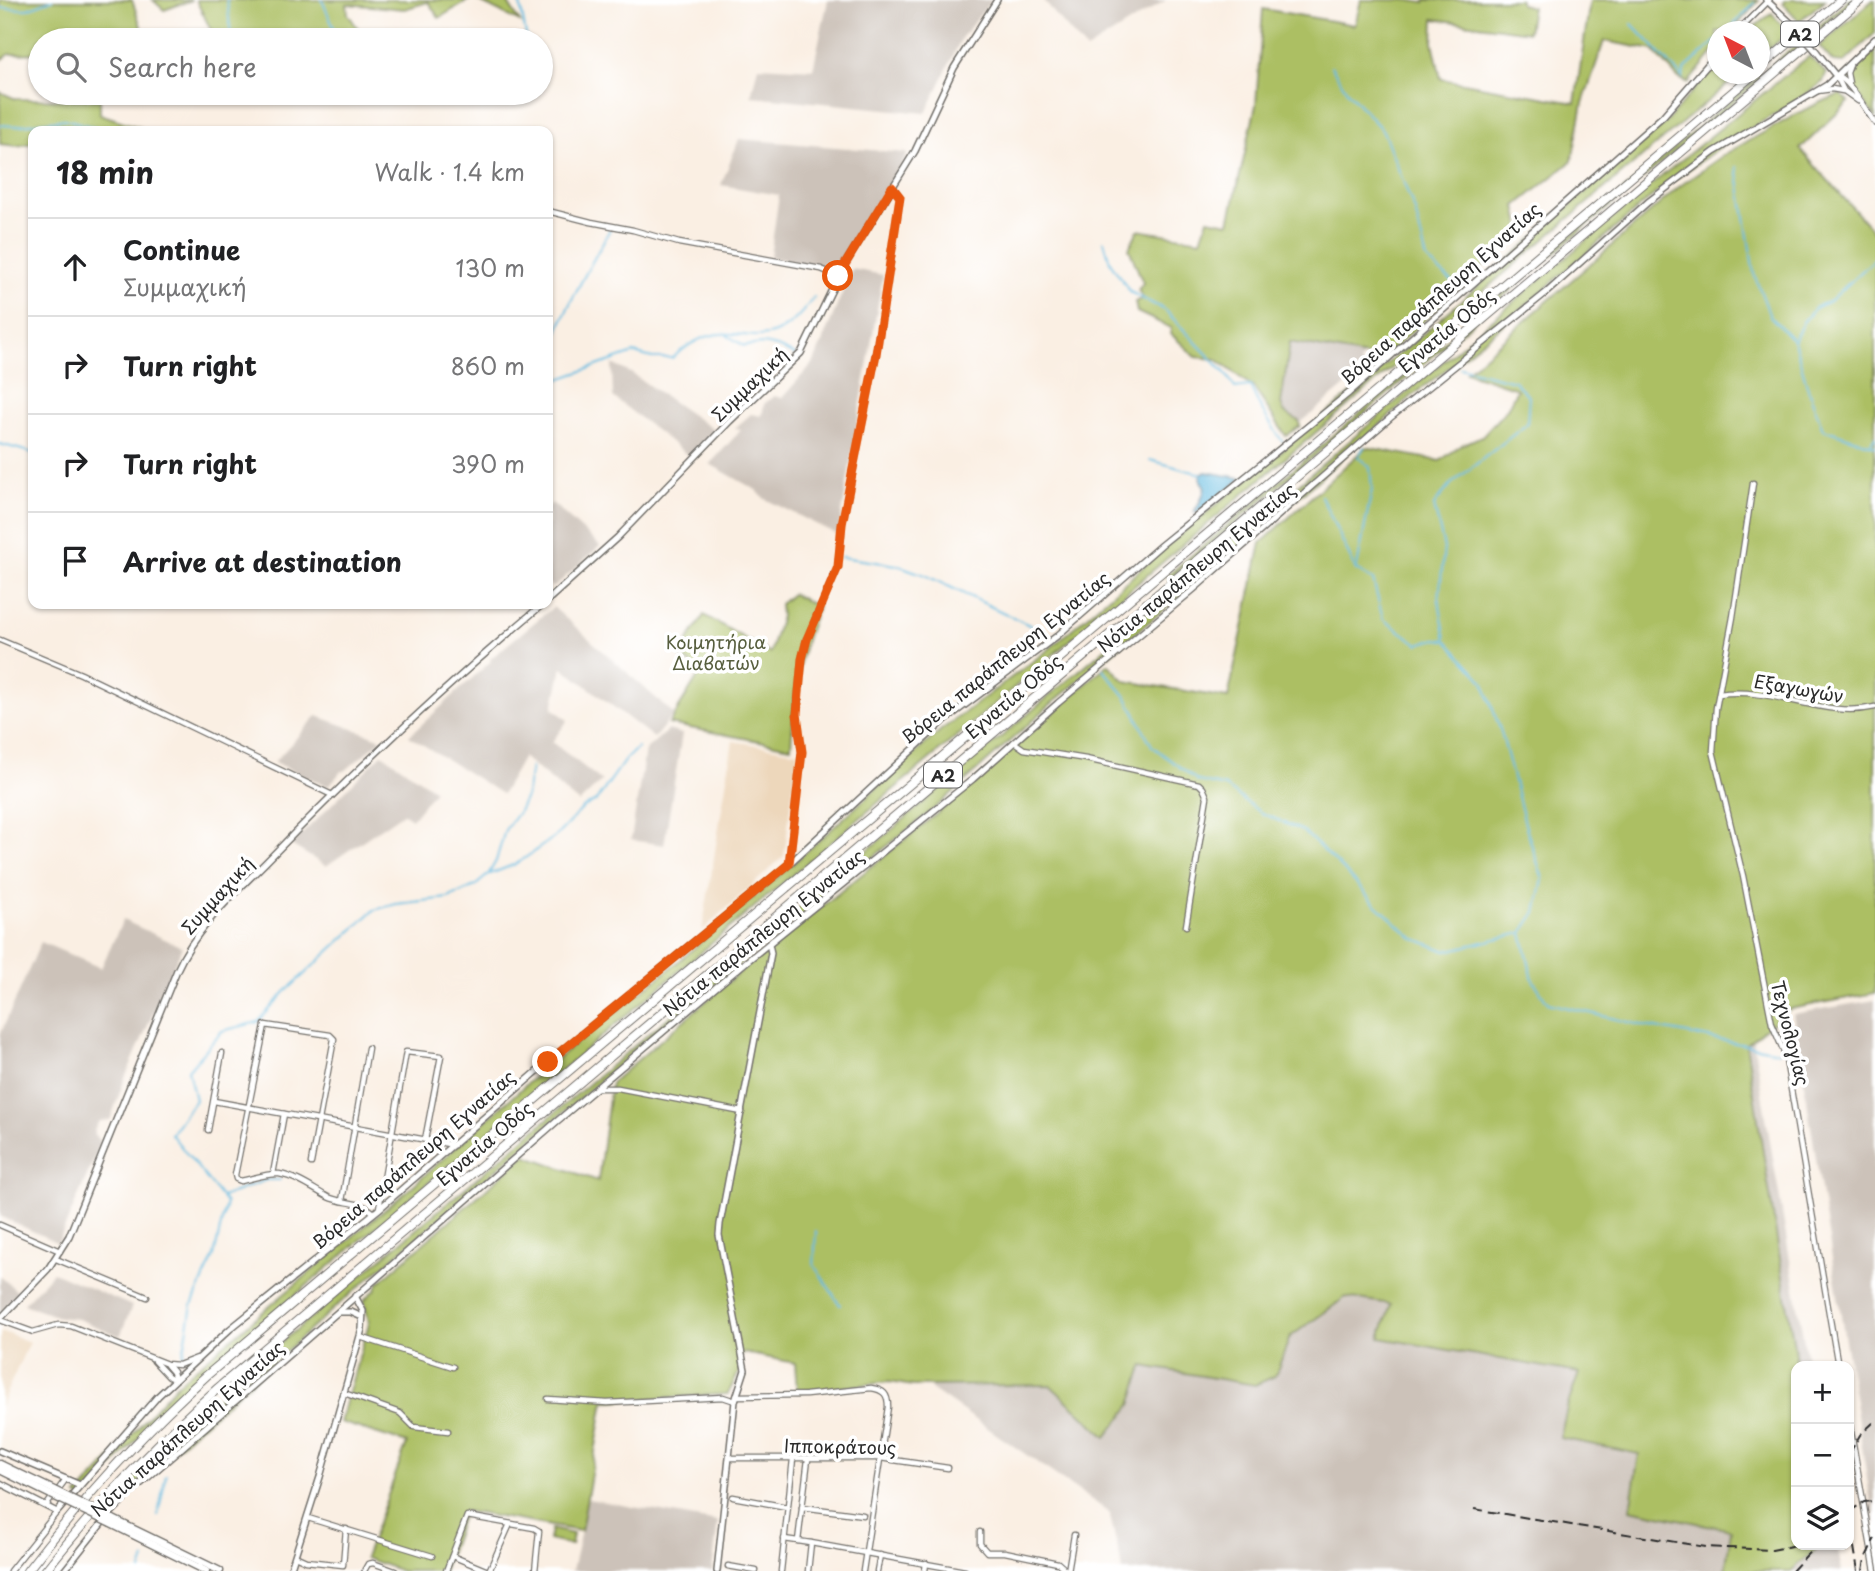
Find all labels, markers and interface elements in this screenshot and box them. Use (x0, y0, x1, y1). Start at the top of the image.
north arrow (1707, 21, 1770, 84)
road number: Α2 (1781, 22, 1819, 46)
search box (28, 28, 553, 105)
text: Search here (108, 47, 257, 86)
icon: search (52, 48, 90, 86)
text: 18 min (56, 149, 154, 194)
text: Walk · 1.4 km (374, 154, 525, 189)
street label: Βόρεια παράπλευρη Εγνατίας (1334, 195, 1546, 391)
text: Continue (123, 230, 240, 269)
icon: ahead (56, 248, 94, 286)
text: 130 m (455, 250, 525, 285)
route start (822, 260, 853, 291)
text: Συμμαχική (123, 269, 247, 304)
street label: Εγνατία Οδός (1392, 281, 1500, 379)
street label: Συμμαχική (705, 341, 793, 427)
icon: right (56, 346, 94, 384)
text: Turn right (123, 346, 257, 385)
text: 860 m (451, 348, 525, 383)
icon: right (56, 444, 94, 482)
text: Turn right (123, 444, 257, 483)
text: 390 m (451, 446, 525, 481)
street label: Νότια παράπλευρη Εγνατίας (1091, 476, 1301, 658)
icon: arrive (56, 542, 94, 580)
text: Arrive at destination (123, 542, 402, 581)
street label: Βόρεια παράπλευρη Εγνατίας (895, 564, 1115, 750)
park label: Κοιμητήρια Διαβατών (666, 628, 766, 676)
street label: Εγνατία Οδός (959, 647, 1067, 745)
street label: Εξαγωγών (1752, 667, 1846, 709)
road number: Α2 (924, 762, 962, 788)
street label: Νότια παράπλευρη Εγνατίας (657, 842, 869, 1022)
street label: Συμμαχική (175, 850, 259, 940)
street label: Τεχνολογίας (1765, 978, 1817, 1088)
route end (532, 1046, 563, 1077)
street label: Βόρεια παράπλευρη Εγνατίας (305, 1063, 521, 1255)
street label: Εγνατία Οδός (430, 1094, 538, 1192)
street label: Νότια παράπλευρη Εγνατίας (84, 1334, 290, 1522)
map controls (1791, 1361, 1854, 1550)
button: + (1791, 1361, 1854, 1424)
button: − (1791, 1424, 1854, 1487)
street label: Ιπποκράτους (784, 1432, 896, 1460)
button: layers (1791, 1487, 1854, 1550)

